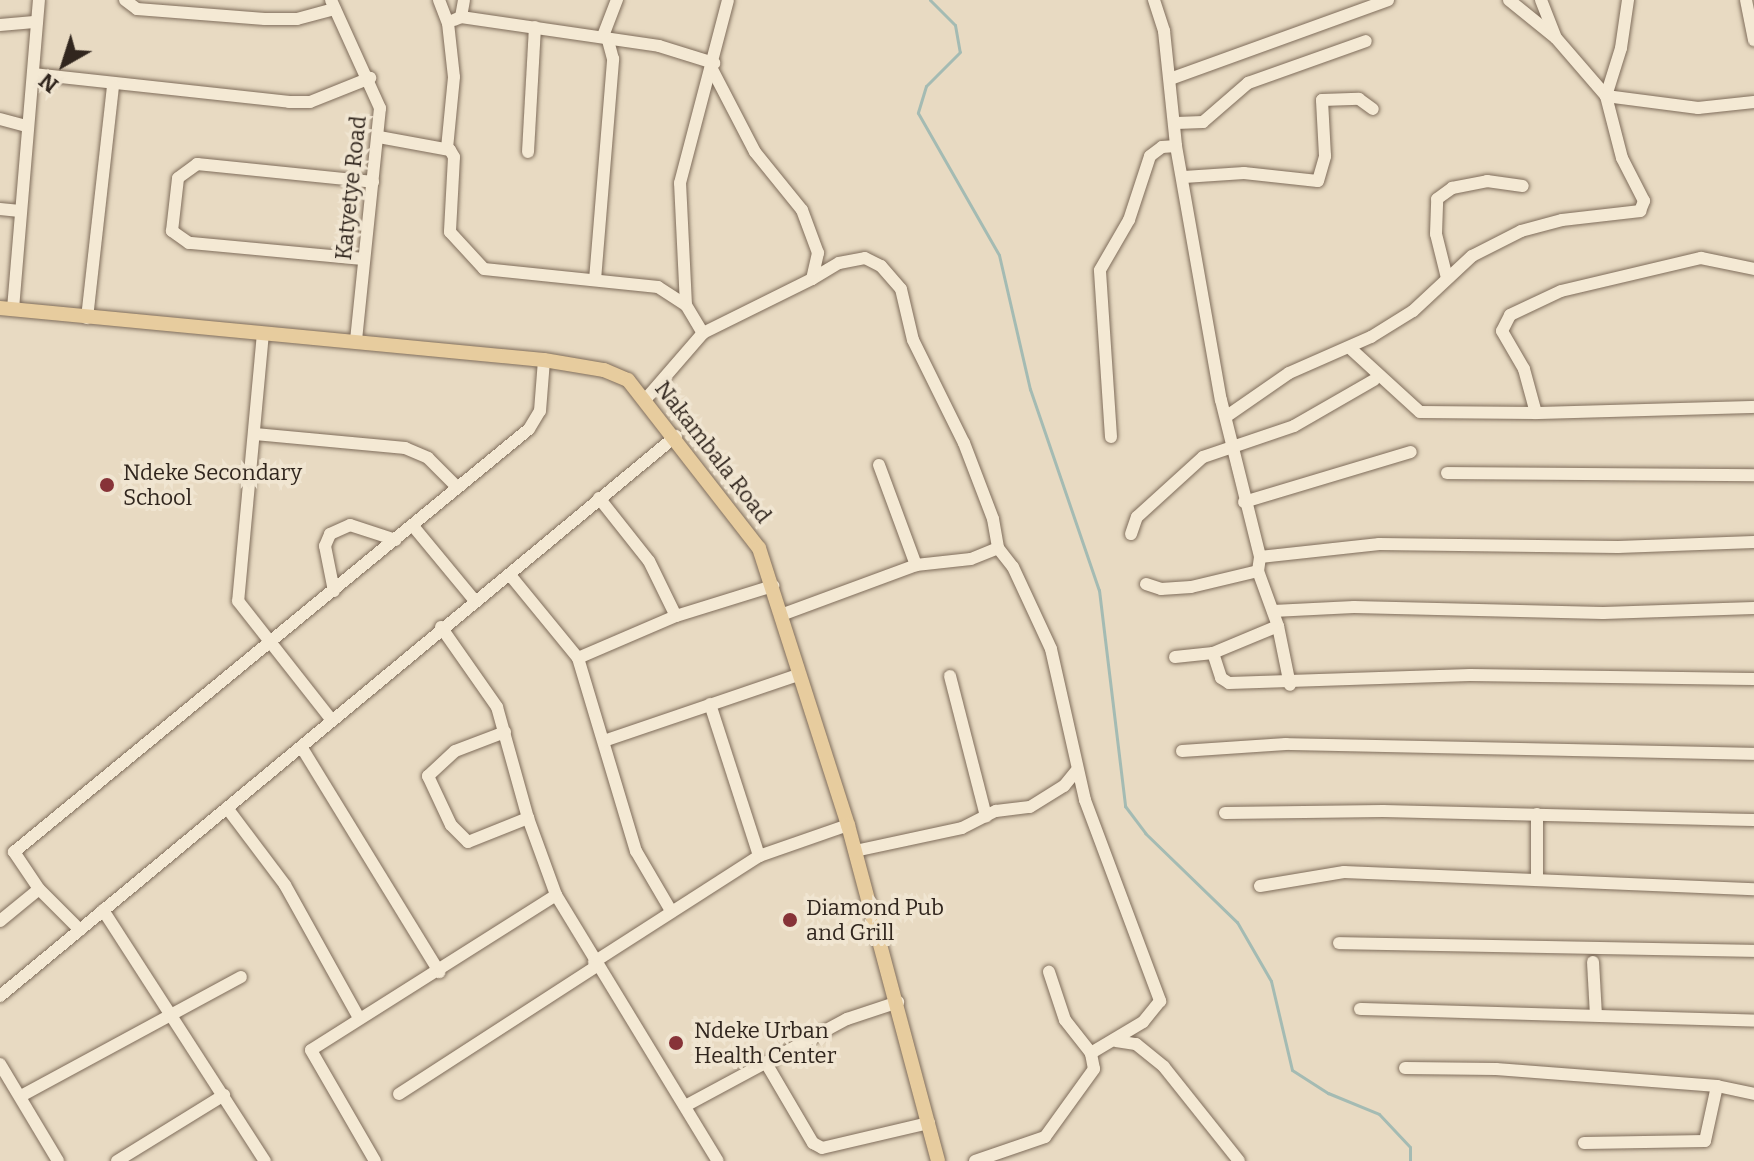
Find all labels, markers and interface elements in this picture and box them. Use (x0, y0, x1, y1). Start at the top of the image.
north arrow (24, 24, 104, 104)
text: N (33, 67, 64, 99)
street label: Katyetye Road (330, 115, 372, 261)
street label: Nakambala Road (649, 376, 777, 528)
place label: Ndeke Secondary School (123, 459, 302, 510)
marker: Ndeke Secondary School (98, 476, 116, 494)
place label: Diamond Pub and Grill (806, 894, 944, 946)
marker: Diamond Pub and Grill (781, 911, 799, 929)
place label: Ndeke Urban Health Center (694, 1017, 836, 1068)
marker: Ndeke Urban Health Center (665, 1032, 687, 1054)

